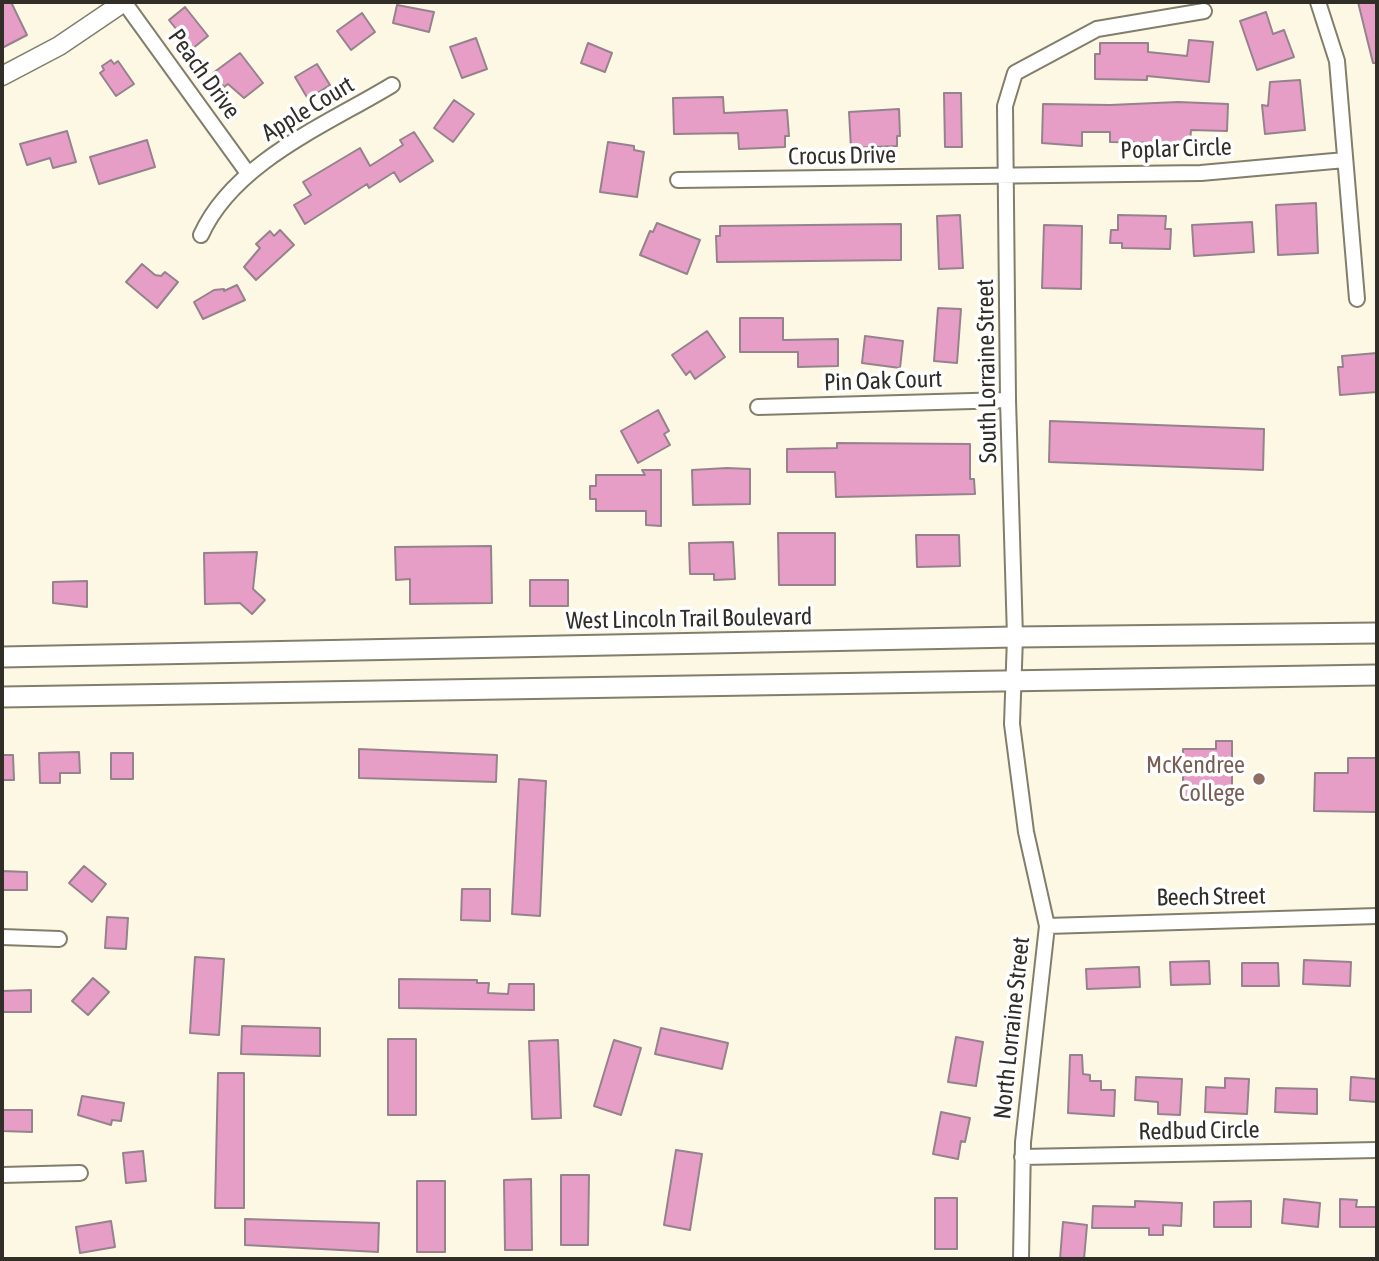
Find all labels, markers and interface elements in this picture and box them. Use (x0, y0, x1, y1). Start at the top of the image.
street label: Peach Drive (162, 23, 246, 125)
street label: Apple Court (257, 70, 359, 148)
street label: Poplar Circle (1120, 133, 1232, 165)
street label: Crocus Drive (788, 141, 896, 171)
street label: South Lorraine Street (971, 279, 1003, 463)
street label: Pin Oak Court (823, 365, 943, 397)
street label: West Lincoln Trail Boulevard (566, 602, 812, 636)
place label: McKendree College (1146, 751, 1245, 807)
marker: McKendree College (1251, 771, 1267, 787)
street label: Beech Street (1156, 882, 1266, 912)
street label: North Lorraine Street (988, 935, 1036, 1121)
street label: Redbud Circle (1138, 1116, 1260, 1146)

